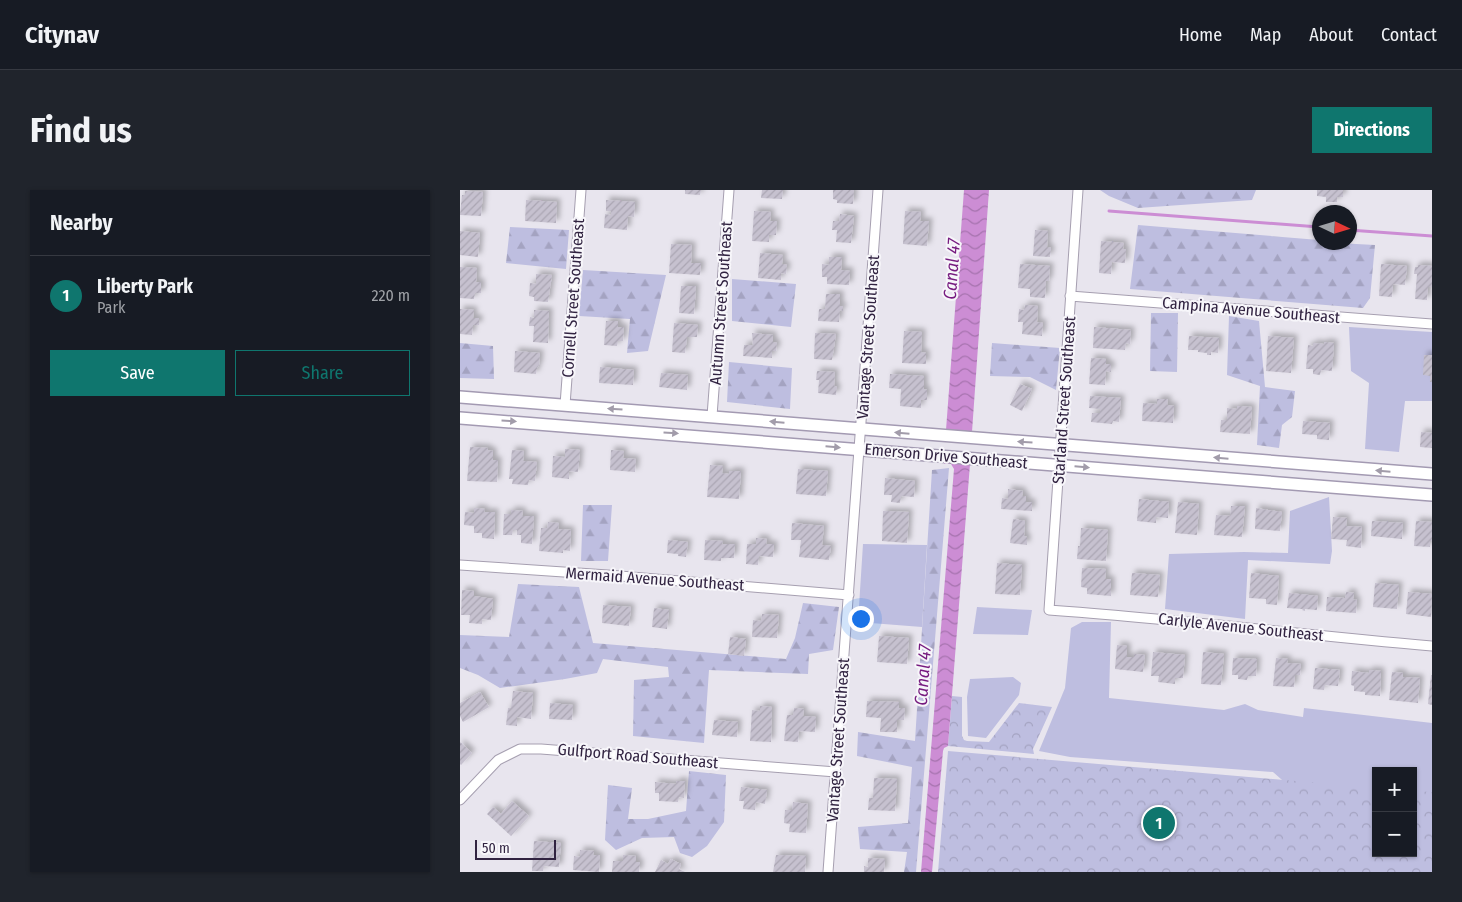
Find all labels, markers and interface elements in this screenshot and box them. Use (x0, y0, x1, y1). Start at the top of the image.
text: Citynav (25, 21, 99, 49)
text: Home (1179, 24, 1222, 46)
text: Map (1250, 24, 1281, 46)
text: About (1309, 24, 1353, 46)
text: Contact (1381, 24, 1437, 46)
button: Directions (1312, 107, 1432, 153)
text: Find us (30, 109, 132, 151)
north arrow (1312, 205, 1357, 250)
text: Nearby (50, 210, 112, 236)
street label: Cornell Street Southeast (558, 217, 588, 378)
street label: Autumn Street Southeast (706, 220, 736, 385)
water label: Canal 47 (939, 237, 965, 300)
street label: Vantage Street Southeast (853, 254, 883, 420)
text: Liberty Park (97, 275, 193, 298)
text: 1 (63, 286, 69, 305)
text: 220 m (371, 286, 410, 305)
street label: Campina Avenue Southeast (1161, 293, 1341, 327)
text: Park (97, 298, 125, 317)
street label: Starland Street Southeast (1049, 315, 1079, 485)
button: Save (50, 350, 225, 396)
button: Share (235, 350, 410, 396)
one-way arrow (607, 405, 623, 413)
one-way arrow (501, 418, 517, 426)
one-way arrow (769, 418, 785, 426)
one-way arrow (894, 428, 910, 436)
one-way arrow (663, 430, 679, 438)
one-way arrow (1016, 438, 1032, 446)
street label: Emerson Drive Southeast (864, 439, 1029, 473)
one-way arrow (825, 443, 841, 451)
one-way arrow (1213, 453, 1229, 461)
one-way arrow (1074, 463, 1090, 471)
one-way arrow (1375, 466, 1391, 474)
street label: Mermaid Avenue Southeast (565, 563, 746, 595)
your location (848, 606, 874, 632)
street label: Carlyle Avenue Southeast (1157, 609, 1325, 645)
water label: Canal 47 (910, 643, 936, 706)
street label: Vantage Street Southeast (823, 657, 853, 823)
street label: Gulfport Road Southeast (557, 740, 720, 773)
map controls (1372, 767, 1417, 857)
button: + (1372, 767, 1417, 812)
pin: 1 (1143, 804, 1175, 842)
button: − (1372, 812, 1417, 857)
scale bar (475, 837, 556, 860)
text: 50 m (482, 840, 510, 857)

